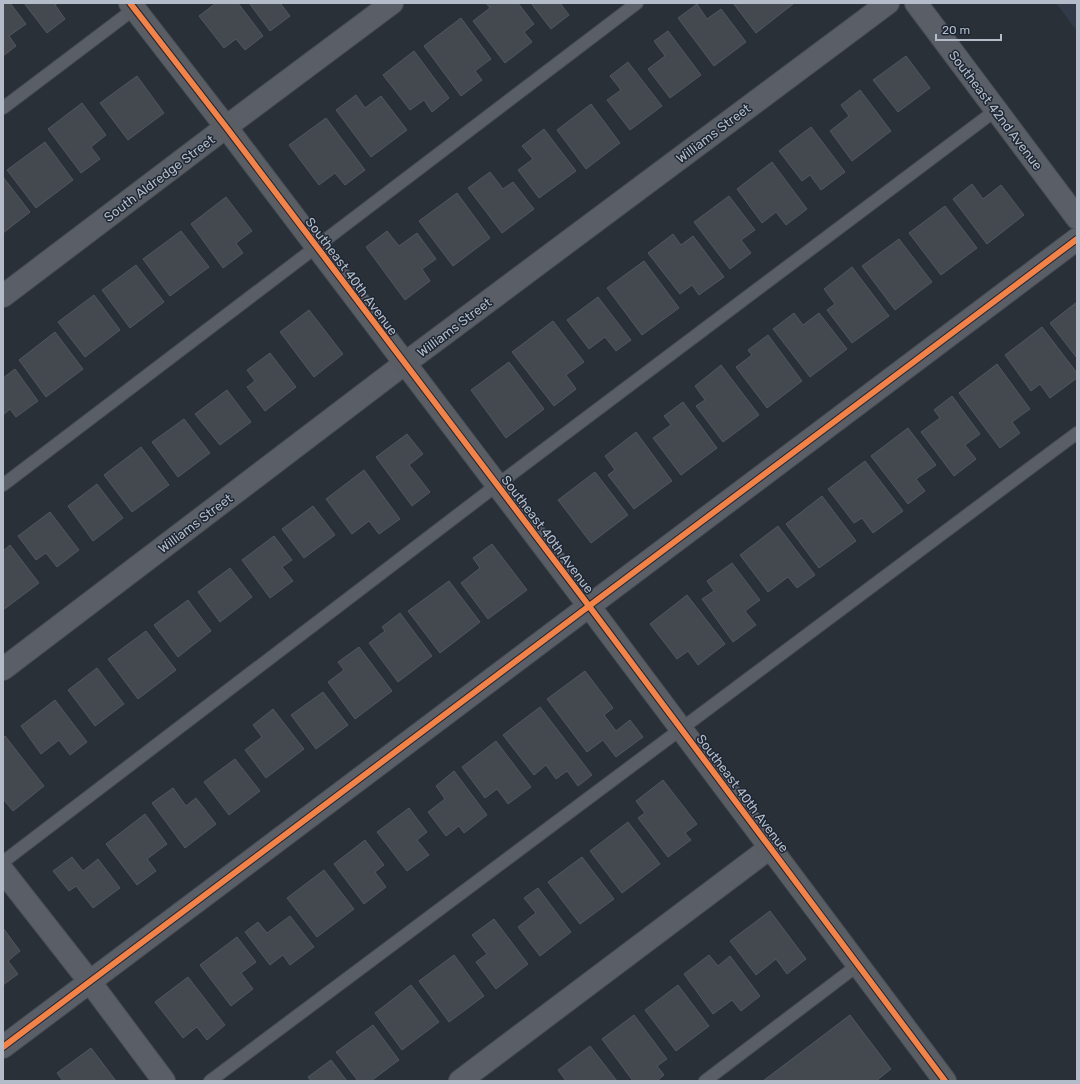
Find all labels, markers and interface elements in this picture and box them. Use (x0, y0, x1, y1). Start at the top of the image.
scale bar (936, 16, 1001, 42)
text: 20 m (942, 23, 970, 37)
street label: Southeast 42nd Avenue (946, 48, 1045, 173)
street label: Williams Street (673, 101, 753, 166)
street label: South Aldredge Street (101, 132, 218, 226)
street label: Southeast 40th Avenue (302, 215, 401, 338)
street label: Williams Street (414, 295, 494, 360)
street label: Southeast 40th Avenue (498, 473, 597, 596)
street label: Williams Street (155, 491, 235, 556)
street label: Southeast 40th Avenue (693, 732, 792, 855)

